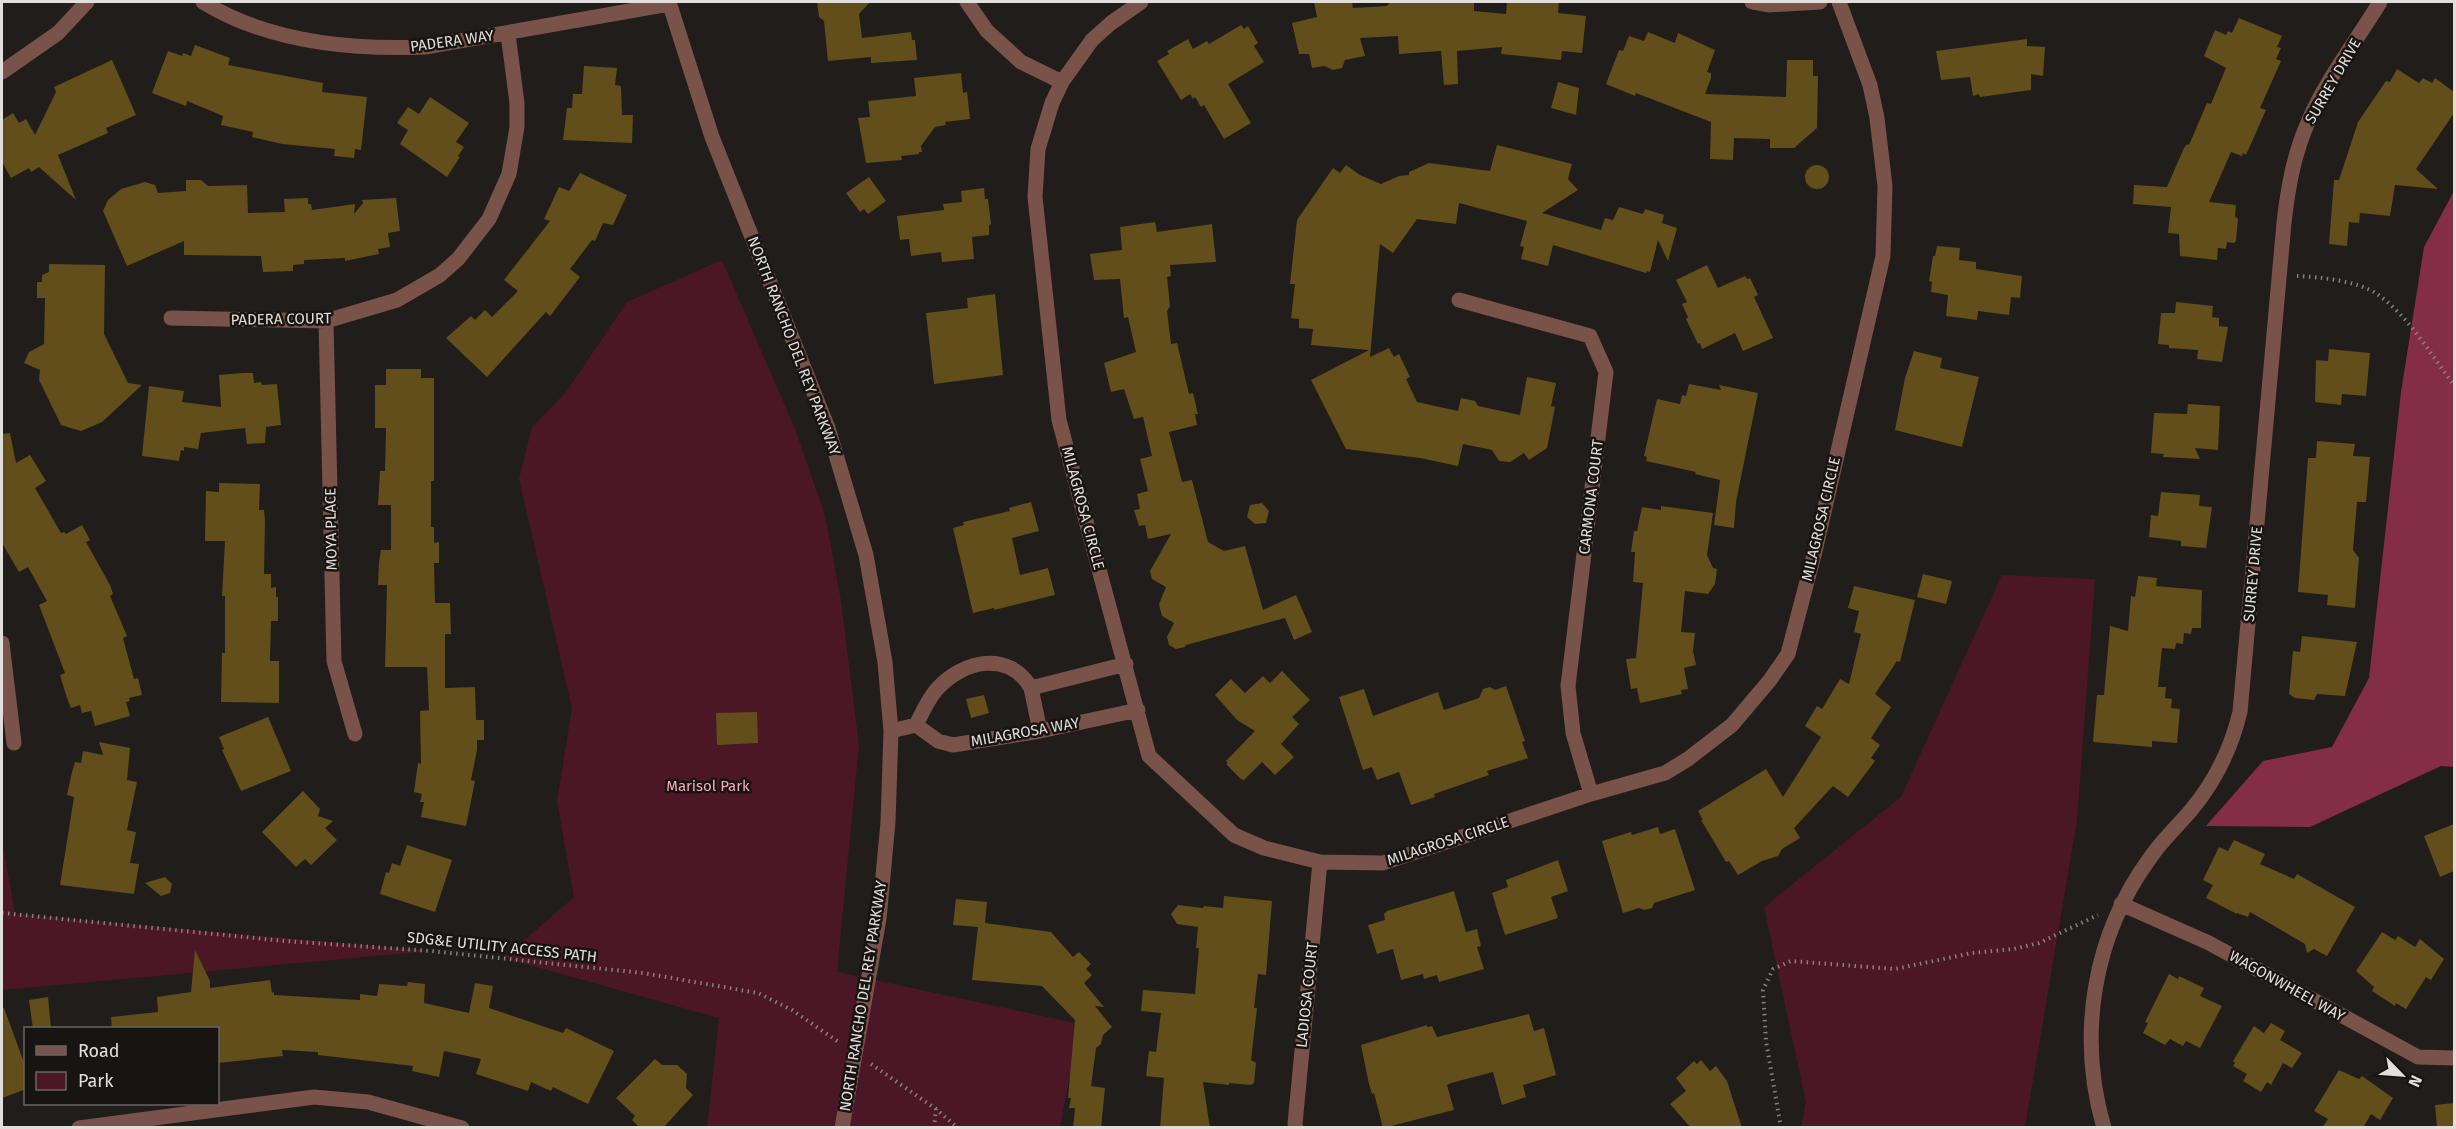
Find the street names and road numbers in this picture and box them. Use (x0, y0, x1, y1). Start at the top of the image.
street label: PADERA WAY (409, 26, 496, 56)
street label: SURREY DRIVE (2301, 35, 2365, 127)
street label: NORTH RANCHO DEL REY PARKWAY (744, 234, 844, 459)
street label: PADERA COURT (231, 309, 332, 329)
street label: CARMONA COURT (1575, 438, 1607, 556)
street label: MILAGROSA CIRCLE (1058, 444, 1108, 572)
street label: MILAGROSA CIRCLE (1798, 455, 1844, 583)
street label: MOYA PLACE (321, 488, 341, 570)
street label: SURREY DRIVE (2240, 525, 2266, 623)
street label: MILAGROSA WAY (969, 713, 1081, 750)
street label: MILAGROSA CIRCLE (1385, 813, 1511, 869)
street label: NORTH RANCHO DEL REY PARKWAY (836, 879, 890, 1113)
street label: SDG&E UTILITY ACCESS PATH (406, 928, 598, 966)
street label: LADIOSA COURT (1293, 941, 1322, 1049)
street label: WAGONWHEEL WAY (2226, 947, 2349, 1026)

